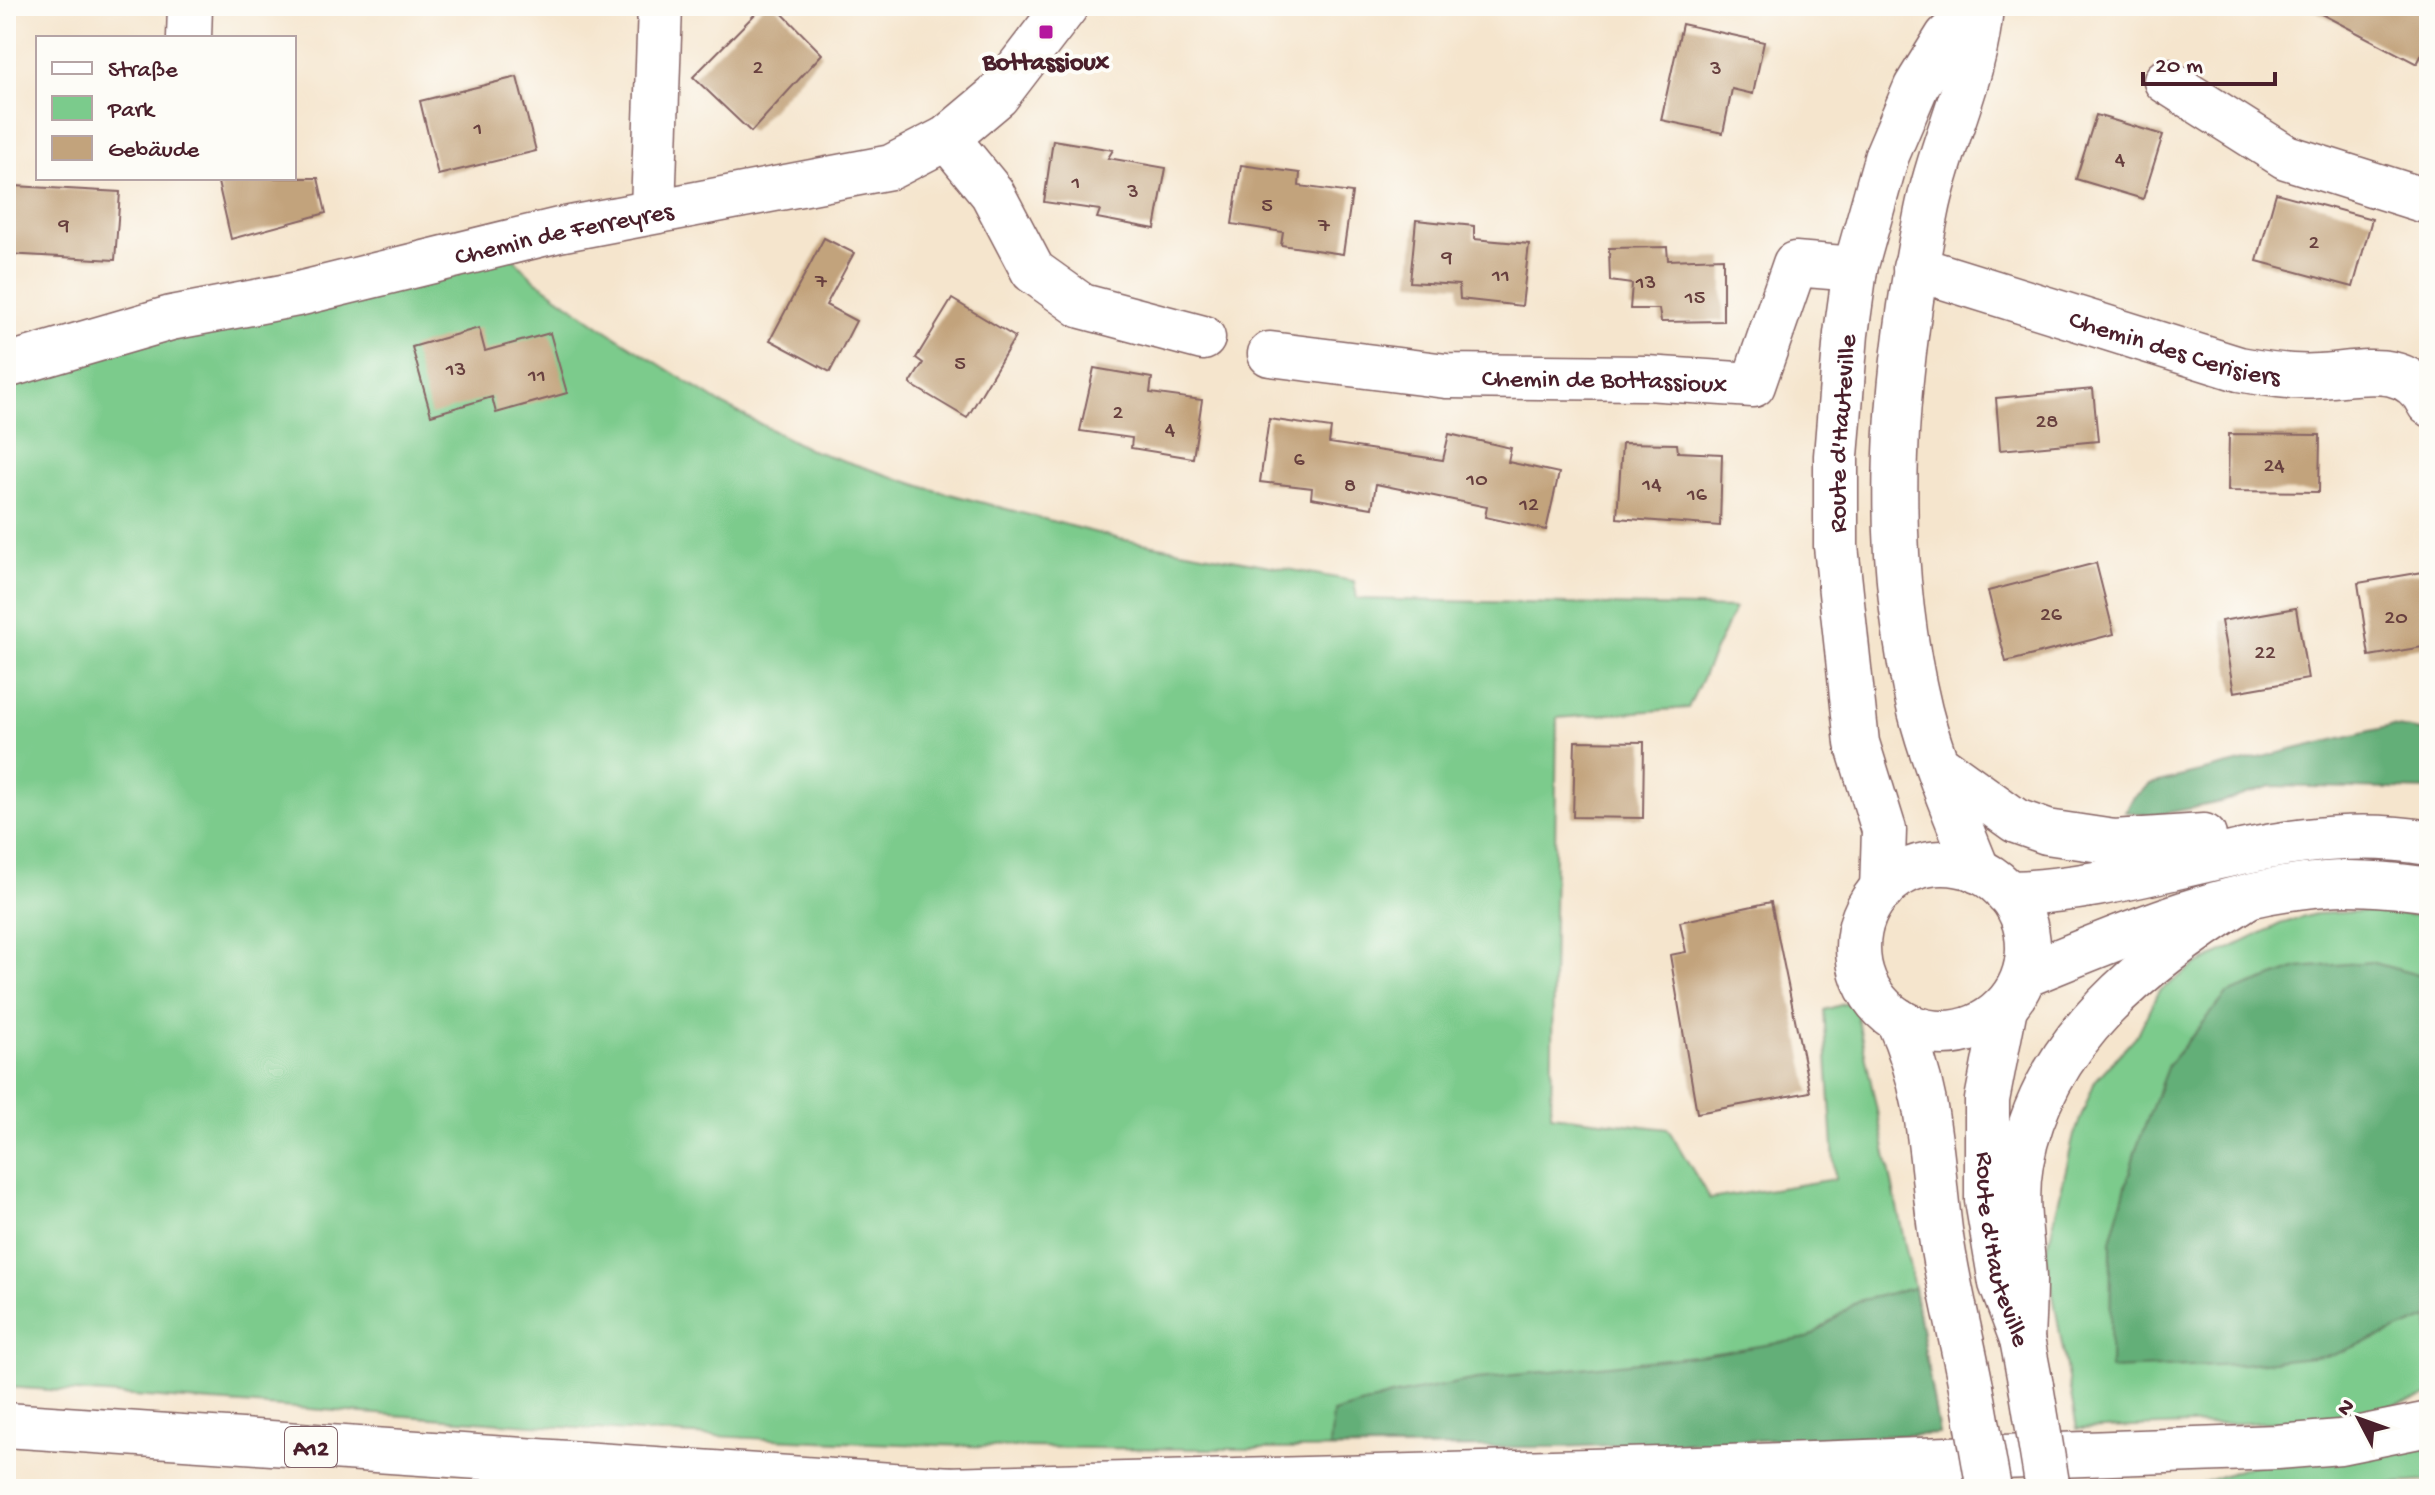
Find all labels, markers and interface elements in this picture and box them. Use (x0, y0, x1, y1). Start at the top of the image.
marker: Bottassioux (1037, 23, 1055, 41)
legend (36, 36, 296, 180)
scale bar (2143, 36, 2275, 86)
place label: Bottassioux (982, 49, 1110, 80)
text: 20 m (2155, 53, 2203, 82)
house number: 2 (753, 56, 764, 82)
text: Straße (108, 57, 178, 86)
house number: 3 (1709, 57, 1722, 83)
text: Park (107, 97, 156, 126)
house number: 1 (473, 117, 482, 143)
text: Gebäude (108, 137, 200, 166)
house number: 4 (2115, 148, 2126, 174)
house number: 1 (1071, 171, 1080, 197)
house number: 3 (1126, 180, 1139, 206)
house number: 5 (1261, 194, 1273, 220)
street label: Chemin de Ferreyres (452, 197, 678, 275)
house number: 9 (57, 214, 70, 240)
house number: 7 (1317, 214, 1330, 240)
house number: 2 (2309, 231, 2320, 257)
house number: 9 (1440, 246, 1453, 272)
house number: 11 (1491, 264, 1510, 290)
house number: 7 (814, 270, 827, 296)
house number: 13 (1635, 271, 1656, 297)
house number: 15 (1684, 286, 1705, 312)
street label: Chemin des Cerisiers (2064, 306, 2283, 395)
street label: Route d'Hauteville (1824, 333, 1866, 533)
house number: 5 (954, 352, 966, 378)
house number: 13 (445, 358, 466, 384)
house number: 11 (527, 364, 546, 390)
street label: Chemin de Bottassioux (1482, 365, 1728, 403)
house number: 2 (1113, 401, 1124, 427)
house number: 28 (2036, 410, 2058, 436)
house number: 4 (1165, 418, 1176, 444)
house number: 6 (1293, 448, 1305, 474)
house number: 24 (2263, 454, 2285, 480)
house number: 10 (1465, 468, 1488, 494)
house number: 14 (1641, 473, 1662, 499)
house number: 8 (1344, 474, 1356, 500)
house number: 16 (1686, 483, 1708, 509)
house number: 12 (1518, 493, 1539, 519)
house number: 26 (2040, 603, 2063, 629)
house number: 20 (2384, 606, 2408, 632)
house number: 22 (2254, 641, 2276, 667)
street label: Route d'Hauteville (1967, 1152, 2034, 1350)
north arrow (2319, 1379, 2399, 1459)
text: N (2332, 1395, 2361, 1422)
road number: A12 (285, 1427, 337, 1467)

